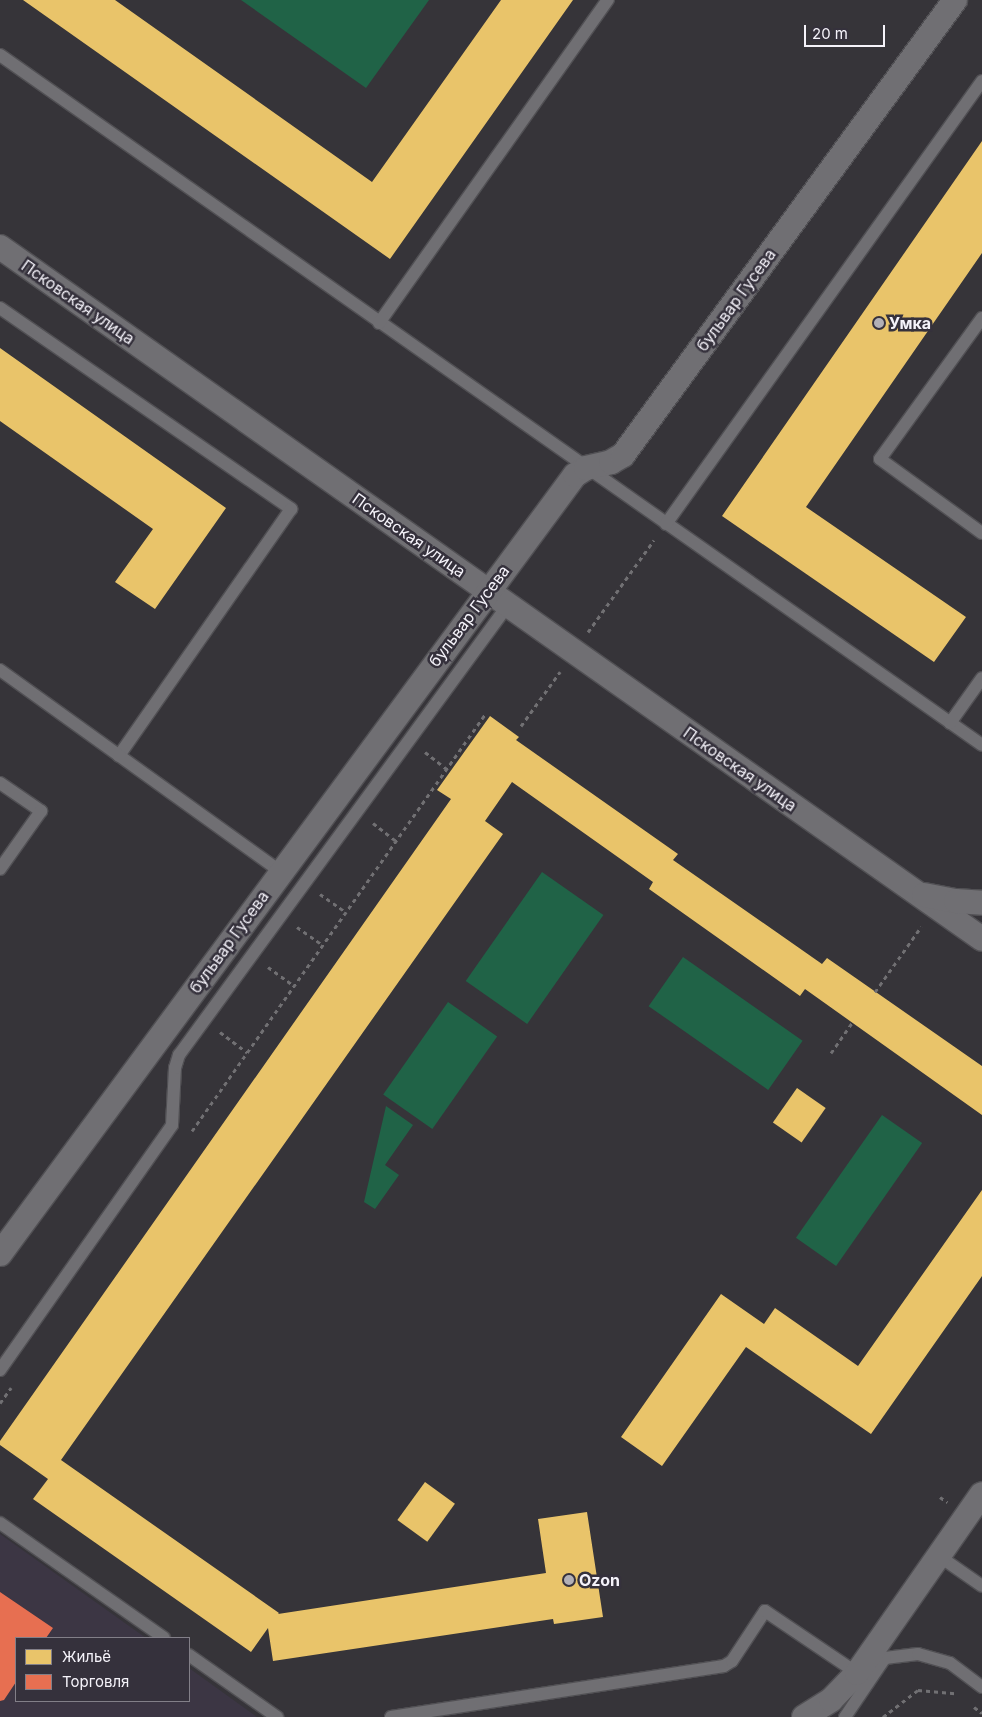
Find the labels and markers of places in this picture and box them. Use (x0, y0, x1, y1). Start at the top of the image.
place label: Умка (889, 313, 931, 333)
marker: Умка (873, 317, 885, 329)
place label: Ozon (579, 1570, 620, 1590)
marker: Ozon (563, 1574, 575, 1586)

